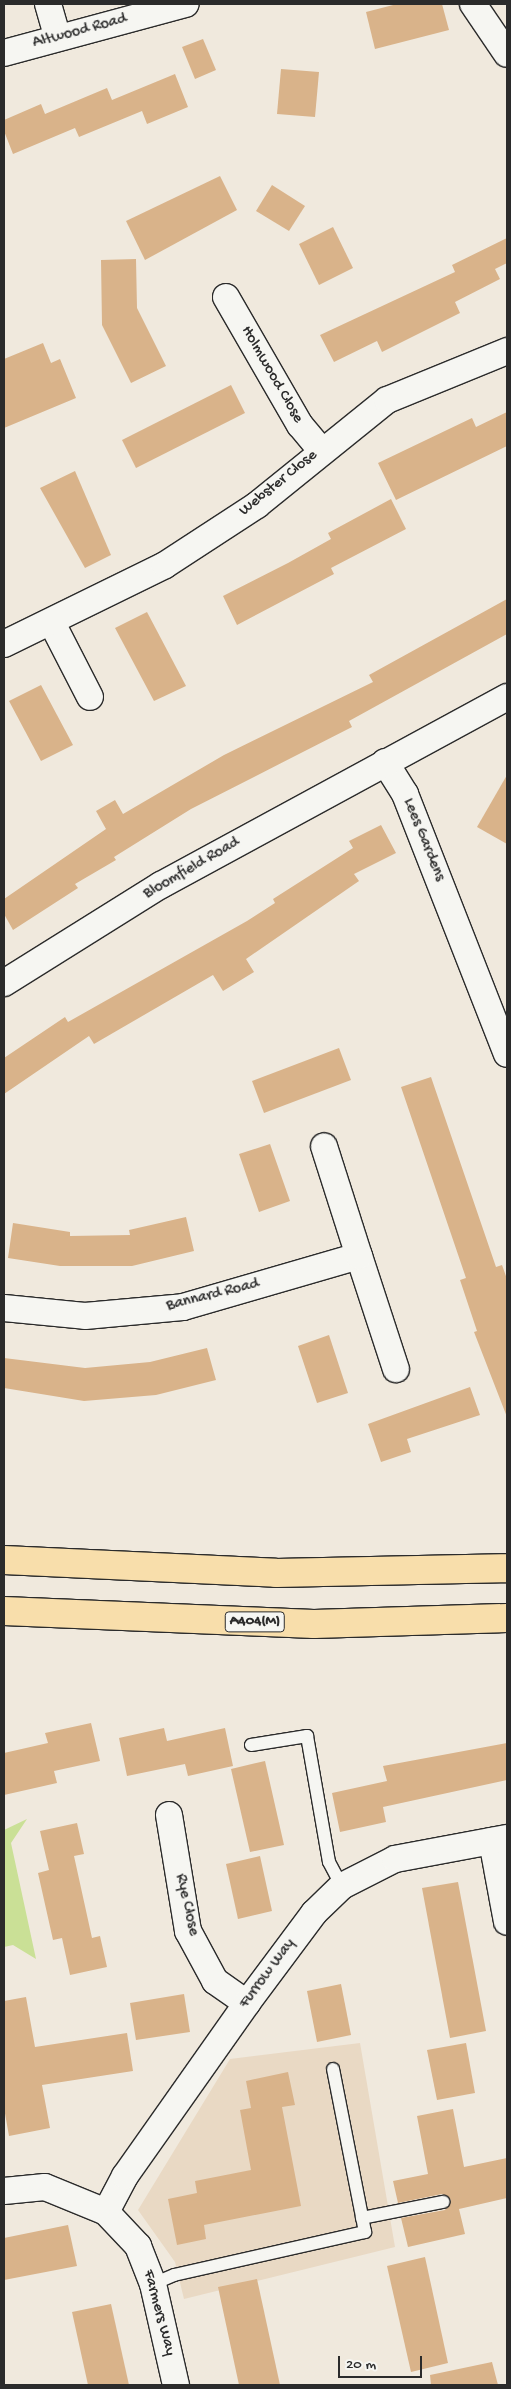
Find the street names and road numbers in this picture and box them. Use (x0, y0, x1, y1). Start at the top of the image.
street label: Altwood Road (31, 10, 129, 54)
street label: Holmwood Close (235, 323, 307, 427)
street label: Webster Close (236, 447, 322, 521)
street label: Lees Gardens (398, 796, 448, 884)
street label: Bloomfield Road (140, 834, 244, 904)
street label: Bannard Road (165, 1275, 261, 1317)
road number: A404(M) (224, 1610, 286, 1634)
street label: Rye Close (170, 1872, 202, 1938)
street label: Furrow Way (236, 1936, 300, 2012)
street label: Farmers Way (137, 2268, 179, 2358)

